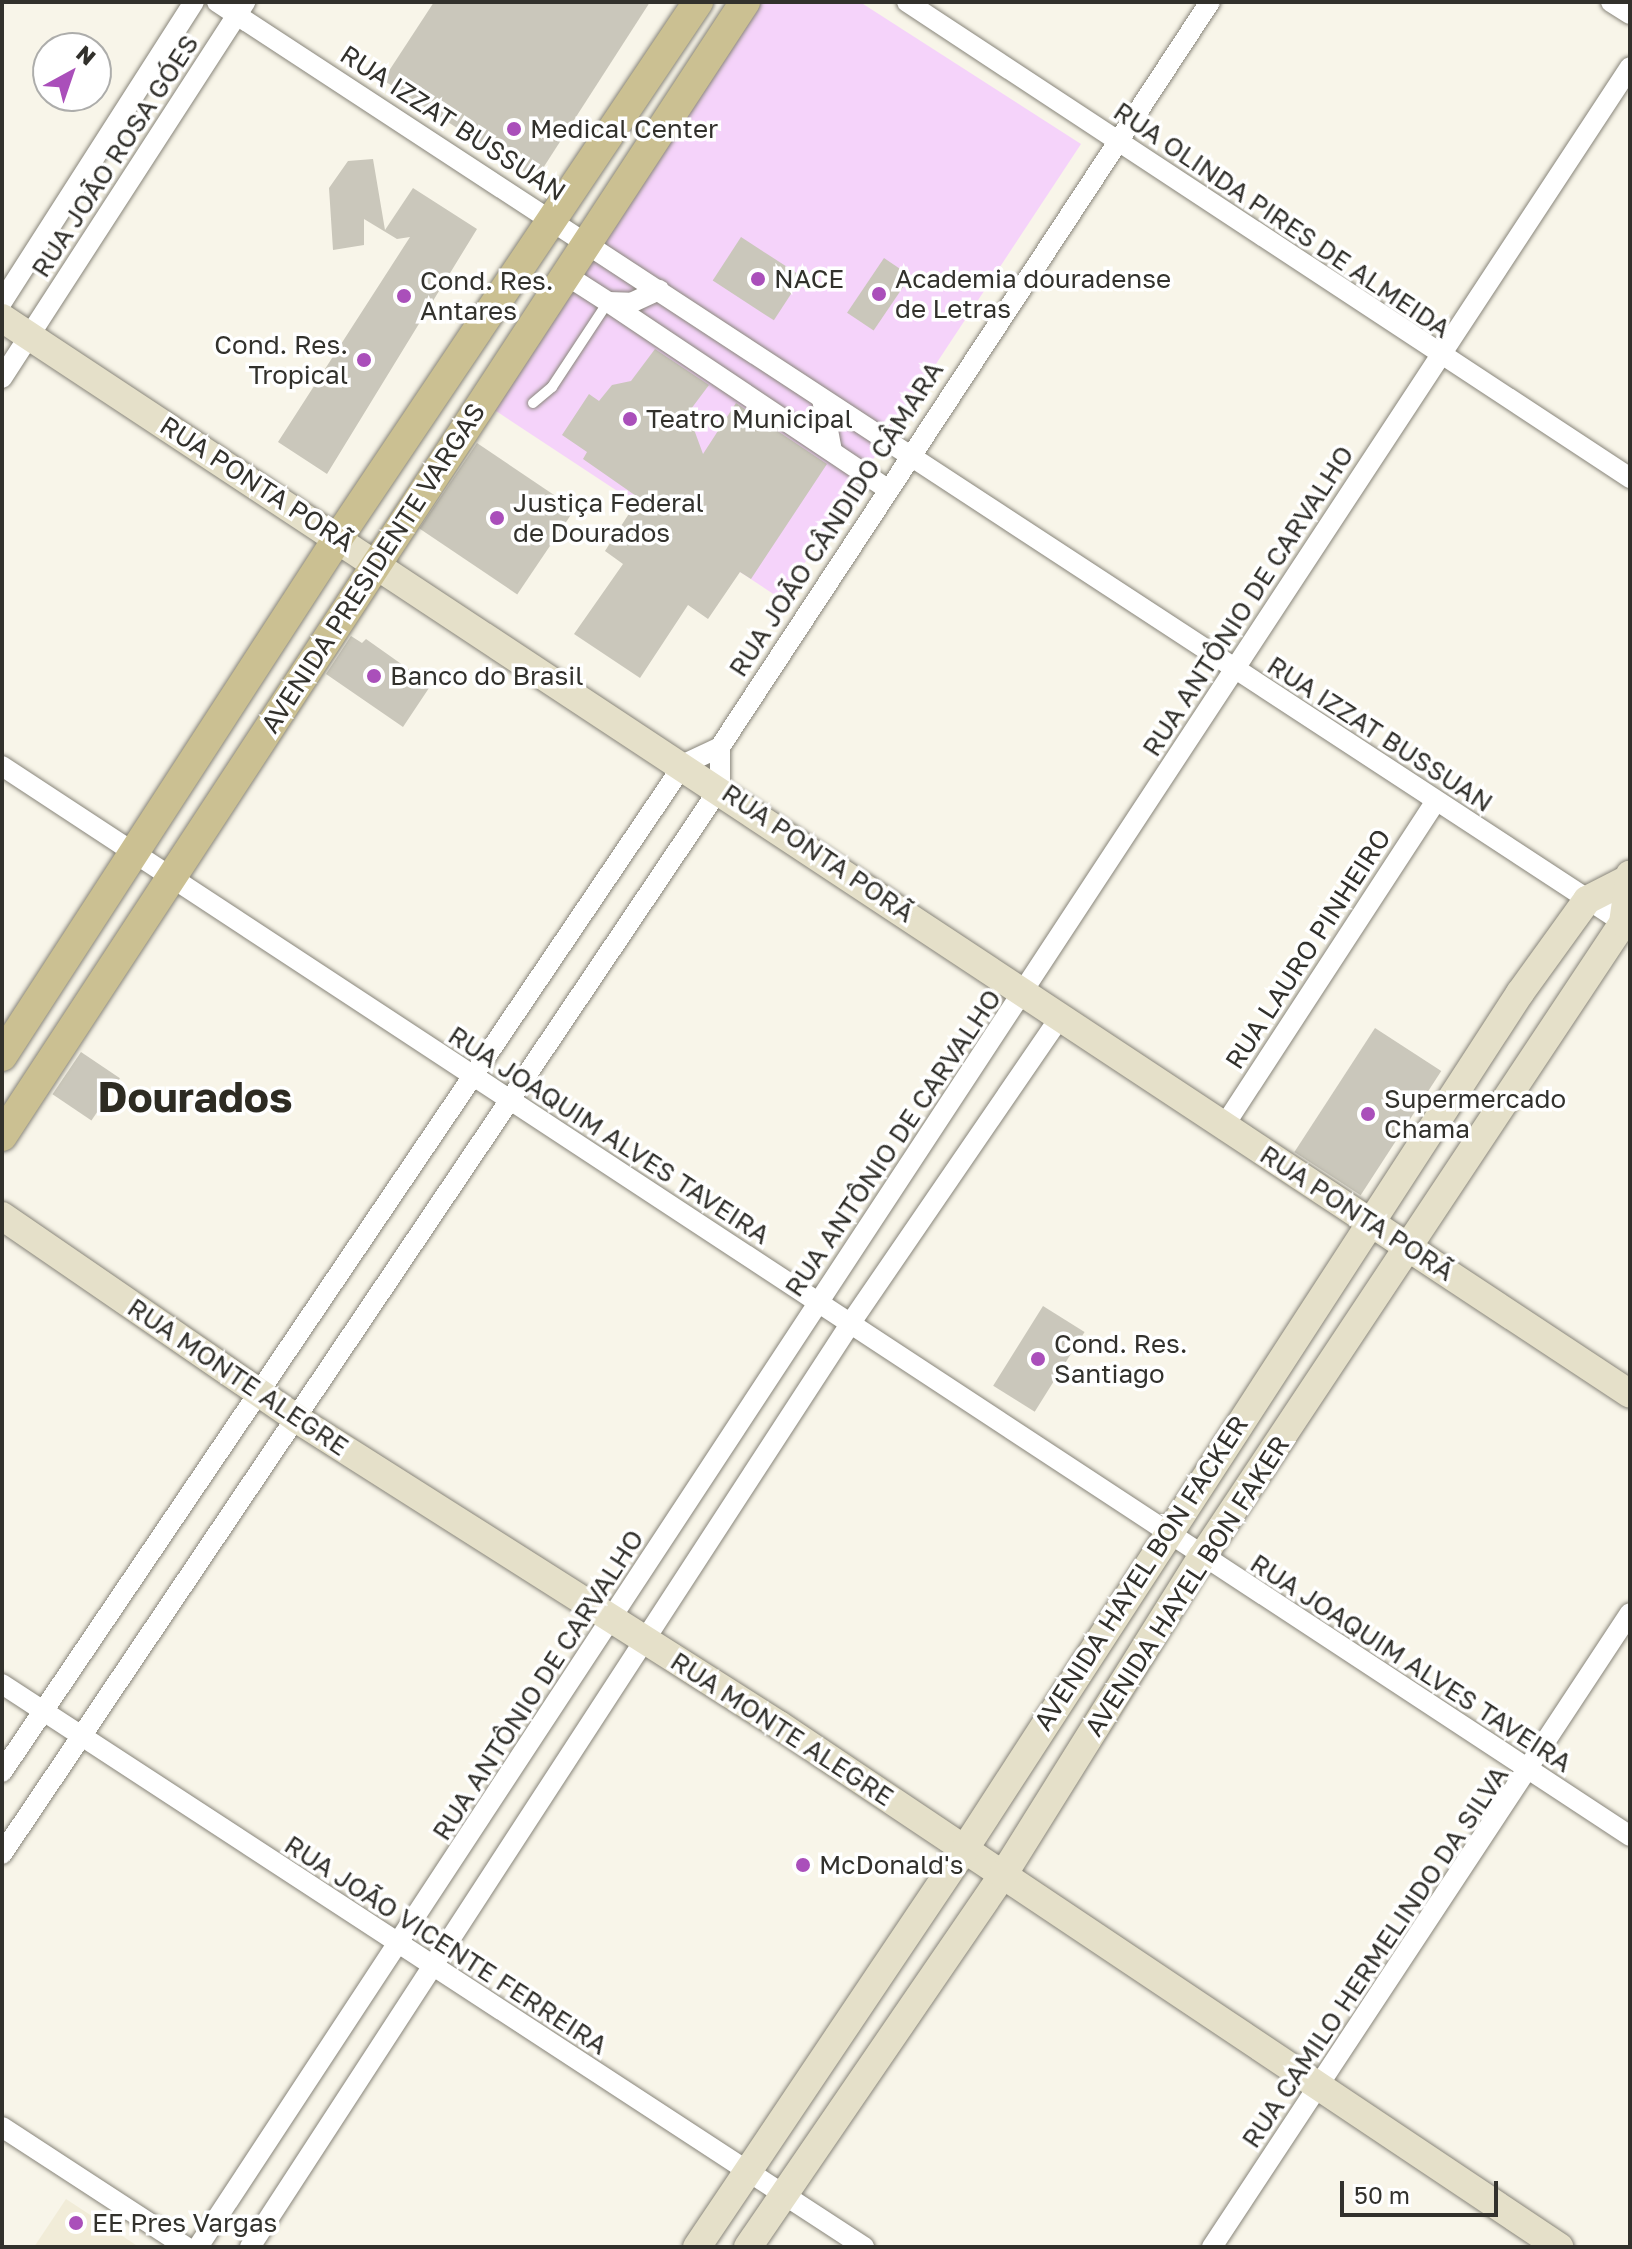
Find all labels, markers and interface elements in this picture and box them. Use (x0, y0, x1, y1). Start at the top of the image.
street label: RUA JOÃO ROSA GÓES (25, 29, 205, 283)
north arrow (32, 32, 112, 112)
text: N (71, 39, 102, 70)
street label: RUA IZZAT BUSSUAN (335, 39, 571, 207)
street label: RUA OLINDA PIRES DE ALMEIDA (1108, 95, 1456, 345)
place label: Medical Center (530, 113, 718, 145)
marker: Medical Center (505, 120, 523, 138)
place label: NACE (774, 263, 844, 295)
place label: Academia douradense de Letras (895, 263, 1171, 324)
place label: Cond. Res. Antares (420, 265, 554, 326)
marker: NACE (749, 270, 767, 288)
marker: Academia douradense de Letras (870, 285, 888, 303)
marker: Cond. Res. Antares (395, 287, 413, 305)
place label: Cond. Res. Tropical (214, 329, 348, 390)
marker: Cond. Res. Tropical (355, 351, 373, 369)
street label: RUA JOÃO CÂNDIDO CÂMARA (722, 356, 950, 682)
street label: AVENIDA PRESIDENTE VARGAS (254, 397, 492, 739)
place label: Teatro Municipal (646, 403, 853, 435)
street label: RUA PONTA PORÃ (154, 410, 360, 558)
marker: Teatro Municipal (621, 410, 639, 428)
street label: RUA ANTÔNIO DE CARVALHO (1136, 440, 1360, 762)
place label: Justiça Federal de Dourados (513, 487, 704, 548)
marker: Justiça Federal de Dourados (488, 509, 506, 527)
street label: RUA IZZAT BUSSUAN (1262, 650, 1498, 818)
place label: Banco do Brasil (390, 660, 584, 692)
marker: Banco do Brasil (365, 667, 383, 685)
street label: RUA PONTA PORÃ (716, 777, 920, 929)
street label: RUA LAURO PINHEIRO (1219, 823, 1397, 1075)
street label: RUA ANTÔNIO DE CARVALHO (778, 983, 1008, 1303)
street label: RUA JOAQUIM ALVES TAVEIRA (443, 1019, 775, 1251)
district label: Dourados (98, 1071, 292, 1121)
place label: Supermercado Chama (1384, 1083, 1566, 1144)
marker: Supermercado Chama (1359, 1105, 1377, 1123)
street label: RUA PONTA PORÃ (1254, 1139, 1460, 1287)
street label: RUA MONTE ALEGRE (122, 1292, 354, 1462)
place label: Cond. Res. Santiago (1054, 1328, 1188, 1390)
marker: Cond. Res. Santiago (1029, 1350, 1047, 1368)
street label: AVENIDA HAYEL BON FACKER (1027, 1410, 1255, 1736)
street label: AVENIDA HAYEL BON FAKER (1078, 1430, 1296, 1742)
street label: RUA ANTÔNIO DE CARVALHO (426, 1524, 650, 1846)
street label: RUA JOAQUIM ALVES TAVEIRA (1245, 1547, 1577, 1779)
street label: RUA MONTE ALEGRE (665, 1645, 899, 1813)
street label: RUA CAMILO HERMELINDO DA SILVA (1235, 1760, 1515, 2154)
street label: RUA JOÃO VICENTE FERREIRA (279, 1829, 613, 2061)
place label: McDonald's (819, 1849, 964, 1881)
marker: McDonald's (794, 1856, 812, 1874)
scale bar (1344, 2165, 1502, 2215)
text: 50 m (1354, 2180, 1410, 2209)
place label: EE Pres Vargas (92, 2207, 277, 2239)
marker: EE Pres Vargas (67, 2214, 85, 2232)

